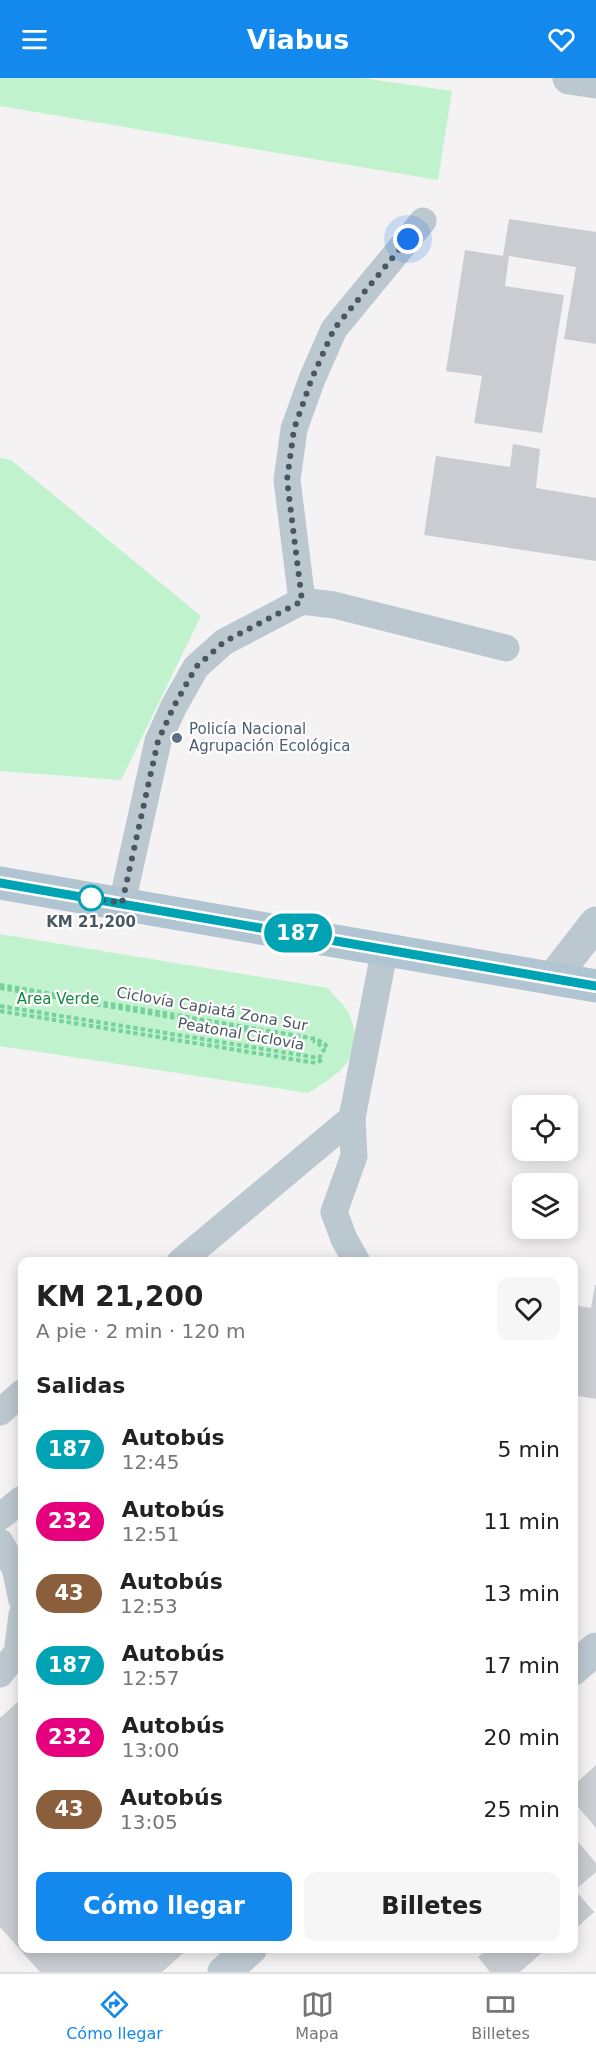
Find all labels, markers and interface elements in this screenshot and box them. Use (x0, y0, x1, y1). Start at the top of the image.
icon: menu (18, 23, 51, 56)
icon: heart (545, 23, 578, 56)
text: Viabus (247, 24, 349, 55)
your location (393, 224, 423, 254)
place label: Policía Nacional Agrupación Ecológica (189, 720, 350, 755)
marker: Policía Nacional Agrupación Ecológica (170, 731, 184, 745)
marker: KM 21,200 (78, 885, 104, 911)
place label: KM 21,200 (46, 913, 136, 931)
line badge: 187 (264, 914, 332, 952)
text: 187 (276, 921, 320, 945)
street label: Ciclovía Capiatá Zona Sur (115, 983, 310, 1035)
park label: Area Verde (17, 990, 99, 1008)
street label: Peatonal Ciclovía (176, 1014, 306, 1054)
map controls (512, 1095, 578, 1239)
button: locate (512, 1095, 578, 1161)
button: layers (512, 1173, 578, 1239)
button: heart (497, 1277, 560, 1340)
text: KM 21,200 (36, 1280, 203, 1313)
text: A pie · 2 min · 120 m (36, 1319, 246, 1343)
text: Salidas (36, 1373, 125, 1398)
text: Autobús (122, 1425, 225, 1450)
text: 187 (48, 1437, 92, 1461)
text: 5 min (498, 1437, 560, 1462)
text: 12:45 (122, 1450, 179, 1474)
text: Autobús (122, 1497, 225, 1522)
text: 232 (48, 1509, 92, 1533)
text: 11 min (484, 1509, 560, 1534)
text: 12:51 (122, 1522, 179, 1546)
text: Autobús (120, 1569, 223, 1594)
text: 43 (54, 1581, 84, 1605)
text: 13 min (484, 1581, 560, 1606)
text: 12:53 (120, 1594, 178, 1618)
text: Autobús (122, 1641, 225, 1666)
text: 187 (48, 1653, 92, 1677)
text: 17 min (484, 1653, 560, 1678)
text: 12:57 (122, 1666, 179, 1690)
text: Autobús (122, 1713, 225, 1738)
text: 232 (48, 1725, 92, 1749)
text: 20 min (484, 1725, 560, 1750)
text: 13:00 (122, 1738, 179, 1762)
text: Autobús (120, 1785, 223, 1810)
text: 43 (54, 1797, 84, 1821)
text: 25 min (484, 1797, 560, 1822)
text: 13:05 (120, 1810, 178, 1834)
button: Cómo llegar (36, 1872, 292, 1941)
button: Billetes (304, 1872, 560, 1941)
tab: Cómo llegar (66, 1988, 163, 2043)
tab: Mapa (295, 1988, 339, 2043)
tab: Billetes (471, 1988, 530, 2043)

